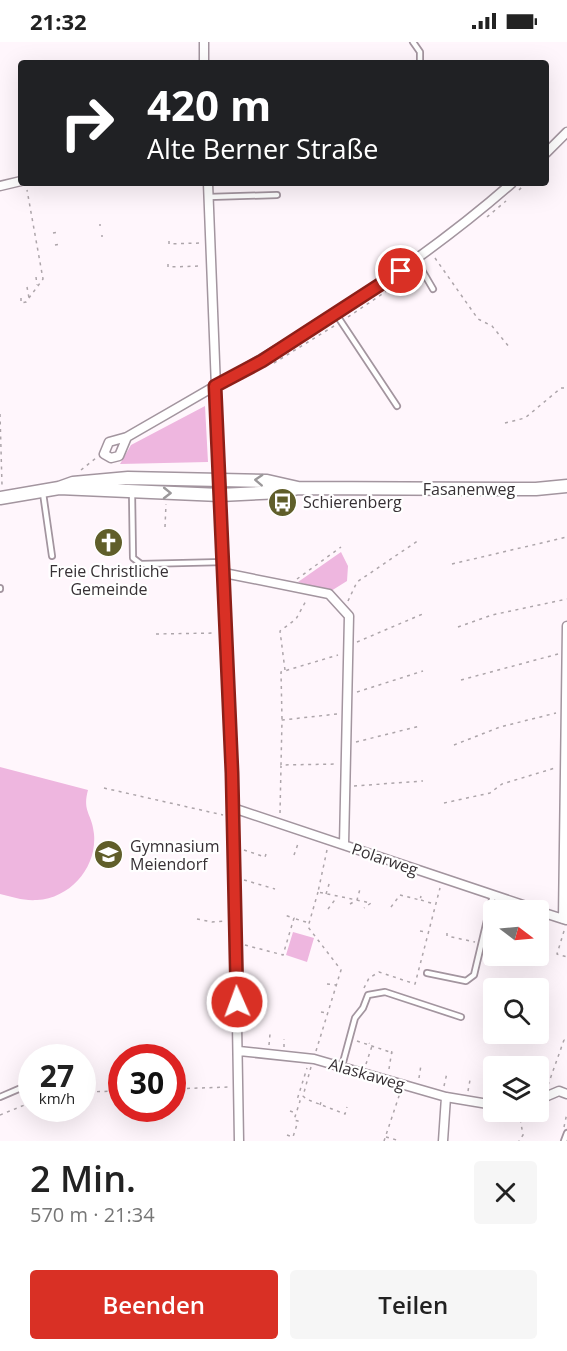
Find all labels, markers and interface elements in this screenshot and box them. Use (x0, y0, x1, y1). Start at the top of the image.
text: 21:32 (30, 6, 87, 36)
text: 420 m (147, 76, 271, 133)
icon: right (48, 84, 126, 162)
text: Alte Berner Straße (147, 130, 379, 167)
pin (375, 245, 426, 296)
icon: arrive (384, 254, 417, 287)
one-way arrow (255, 474, 264, 487)
street label: Fasanenweg (423, 478, 515, 500)
bus stop icon: Schierenberg (266, 486, 298, 518)
one-way arrow (162, 487, 171, 500)
place label: Schierenberg (303, 491, 402, 513)
church icon: Freie Christliche Gemeinde (93, 527, 125, 559)
place label: Freie Christliche Gemeinde (49, 560, 169, 600)
place label: Gymnasium Meiendorf (130, 835, 219, 875)
street label: Polarweg (349, 837, 421, 881)
school or university icon: Gymnasium Meiendorf (93, 839, 125, 871)
north arrow (483, 900, 549, 966)
map controls (483, 900, 549, 1122)
position arrow (205, 970, 269, 1034)
button: search (483, 978, 549, 1044)
speed limit sign: 30 (108, 1044, 186, 1122)
street label: Alaskaweg (326, 1053, 408, 1095)
text: 27 (40, 1055, 74, 1096)
button: layers (483, 1056, 549, 1122)
text: km/h (39, 1088, 75, 1108)
text: 2 Min. (30, 1154, 136, 1203)
button: close (474, 1161, 537, 1224)
text: 570 m · 21:34 (30, 1201, 155, 1228)
button: Beenden (30, 1270, 278, 1339)
button: Teilen (290, 1270, 537, 1339)

